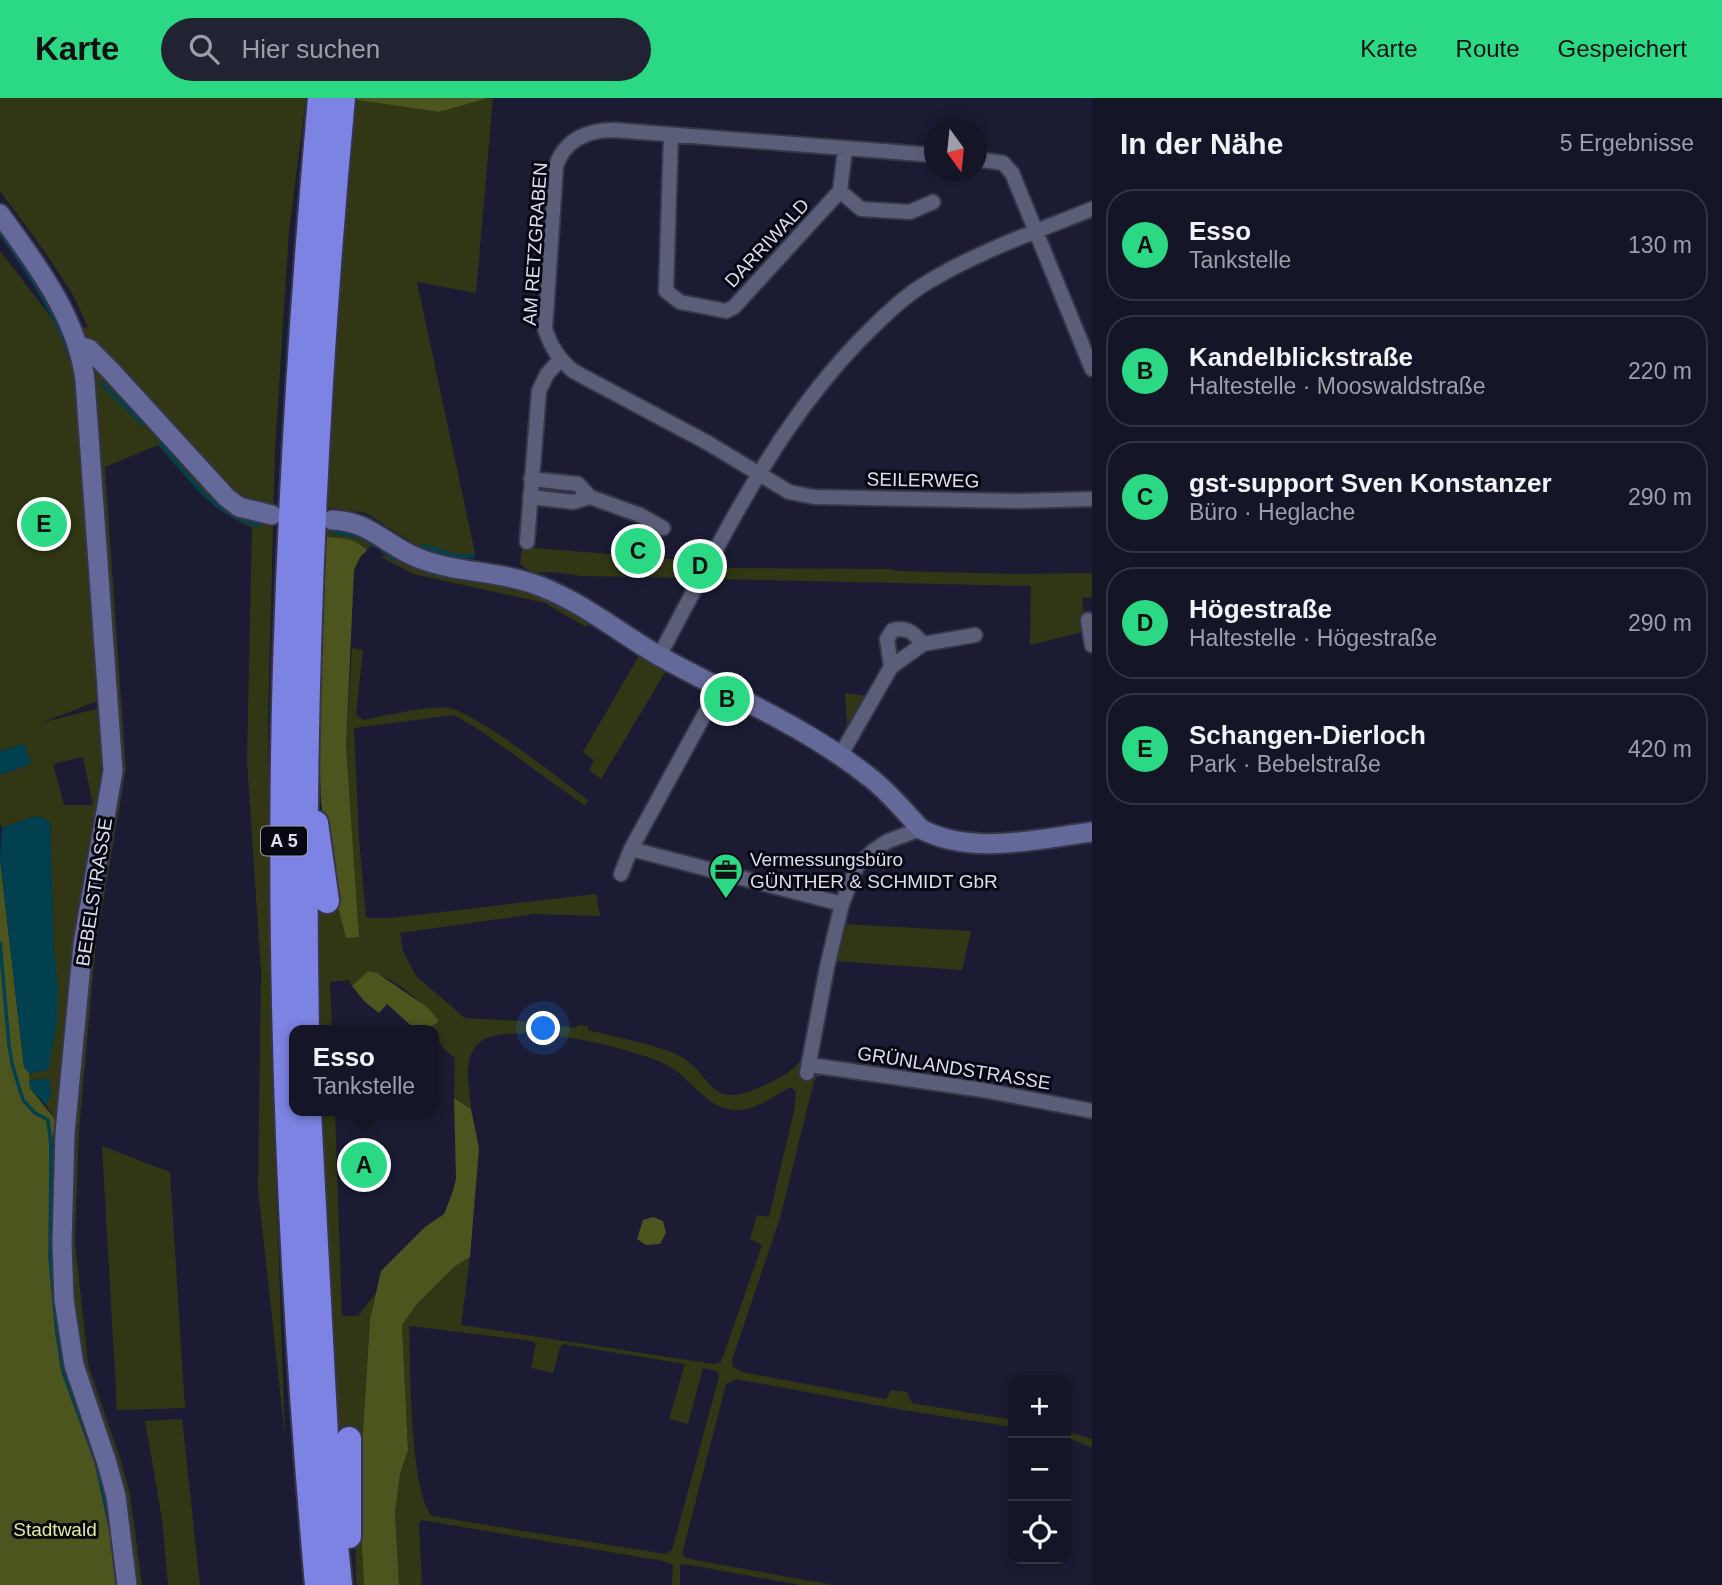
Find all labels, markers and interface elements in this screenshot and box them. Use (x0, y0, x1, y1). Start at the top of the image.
search box (161, 18, 651, 81)
text: Karte (35, 30, 119, 67)
icon: search (185, 30, 223, 68)
text: Hier suchen (241, 34, 380, 64)
text: Karte (1360, 35, 1418, 62)
text: Route (1456, 35, 1520, 62)
text: Gespeichert (1558, 35, 1687, 62)
north arrow (924, 119, 987, 182)
text: In der Nähe (1120, 127, 1283, 160)
text: 5 Ergebnisse (1560, 130, 1694, 156)
street label: AM RETZGRABEN (519, 162, 551, 326)
street label: DARRIWALD (721, 194, 813, 292)
text: Esso (1189, 216, 1251, 246)
text: A (1137, 232, 1153, 258)
text: 130 m (1628, 232, 1692, 258)
text: Tankstelle (1189, 247, 1291, 273)
text: Kandelblickstraße (1189, 342, 1413, 372)
text: B (1137, 358, 1153, 384)
text: 220 m (1628, 358, 1692, 384)
text: Haltestelle · Mooswaldstraße (1189, 373, 1486, 399)
text: gst-support Sven Konstanzer (1189, 468, 1552, 498)
street label: SEILERWEG (867, 469, 979, 491)
text: C (1137, 484, 1153, 510)
text: 290 m (1628, 484, 1692, 510)
pin: E (21, 498, 67, 550)
text: Büro · Heglache (1189, 499, 1355, 525)
pin: C (615, 525, 661, 577)
pin: D (677, 540, 723, 592)
text: Högestraße (1189, 594, 1332, 624)
text: D (1137, 610, 1153, 636)
text: 290 m (1628, 610, 1692, 636)
text: Haltestelle · Högestraße (1189, 625, 1437, 651)
pin: B (704, 673, 750, 725)
text: Schangen-Dierloch (1189, 720, 1426, 750)
text: E (1137, 736, 1153, 762)
text: 420 m (1628, 736, 1692, 762)
text: Park · Bebelstraße (1189, 751, 1381, 777)
street label: BEBELSTRASSE (72, 816, 116, 968)
road number: A 5 (261, 826, 307, 856)
place label: Vermessungsbüro GÜNTHER & SCHMIDT GbR (750, 849, 998, 892)
office icon: Vermessungsbüro GÜNTHER & SCHMIDT GbR (707, 851, 745, 900)
your location (526, 1011, 560, 1045)
popup (289, 1025, 439, 1116)
text: Esso (313, 1042, 375, 1072)
street label: GRÜNLANDSTRASSE (856, 1042, 1052, 1094)
text: Tankstelle (313, 1073, 415, 1099)
pin: A (341, 1139, 387, 1191)
map controls (1008, 1375, 1071, 1564)
button: + (1008, 1375, 1071, 1438)
button: − (1008, 1438, 1071, 1501)
button: locate (1008, 1501, 1071, 1564)
park label: Stadtwald (13, 1519, 97, 1540)

